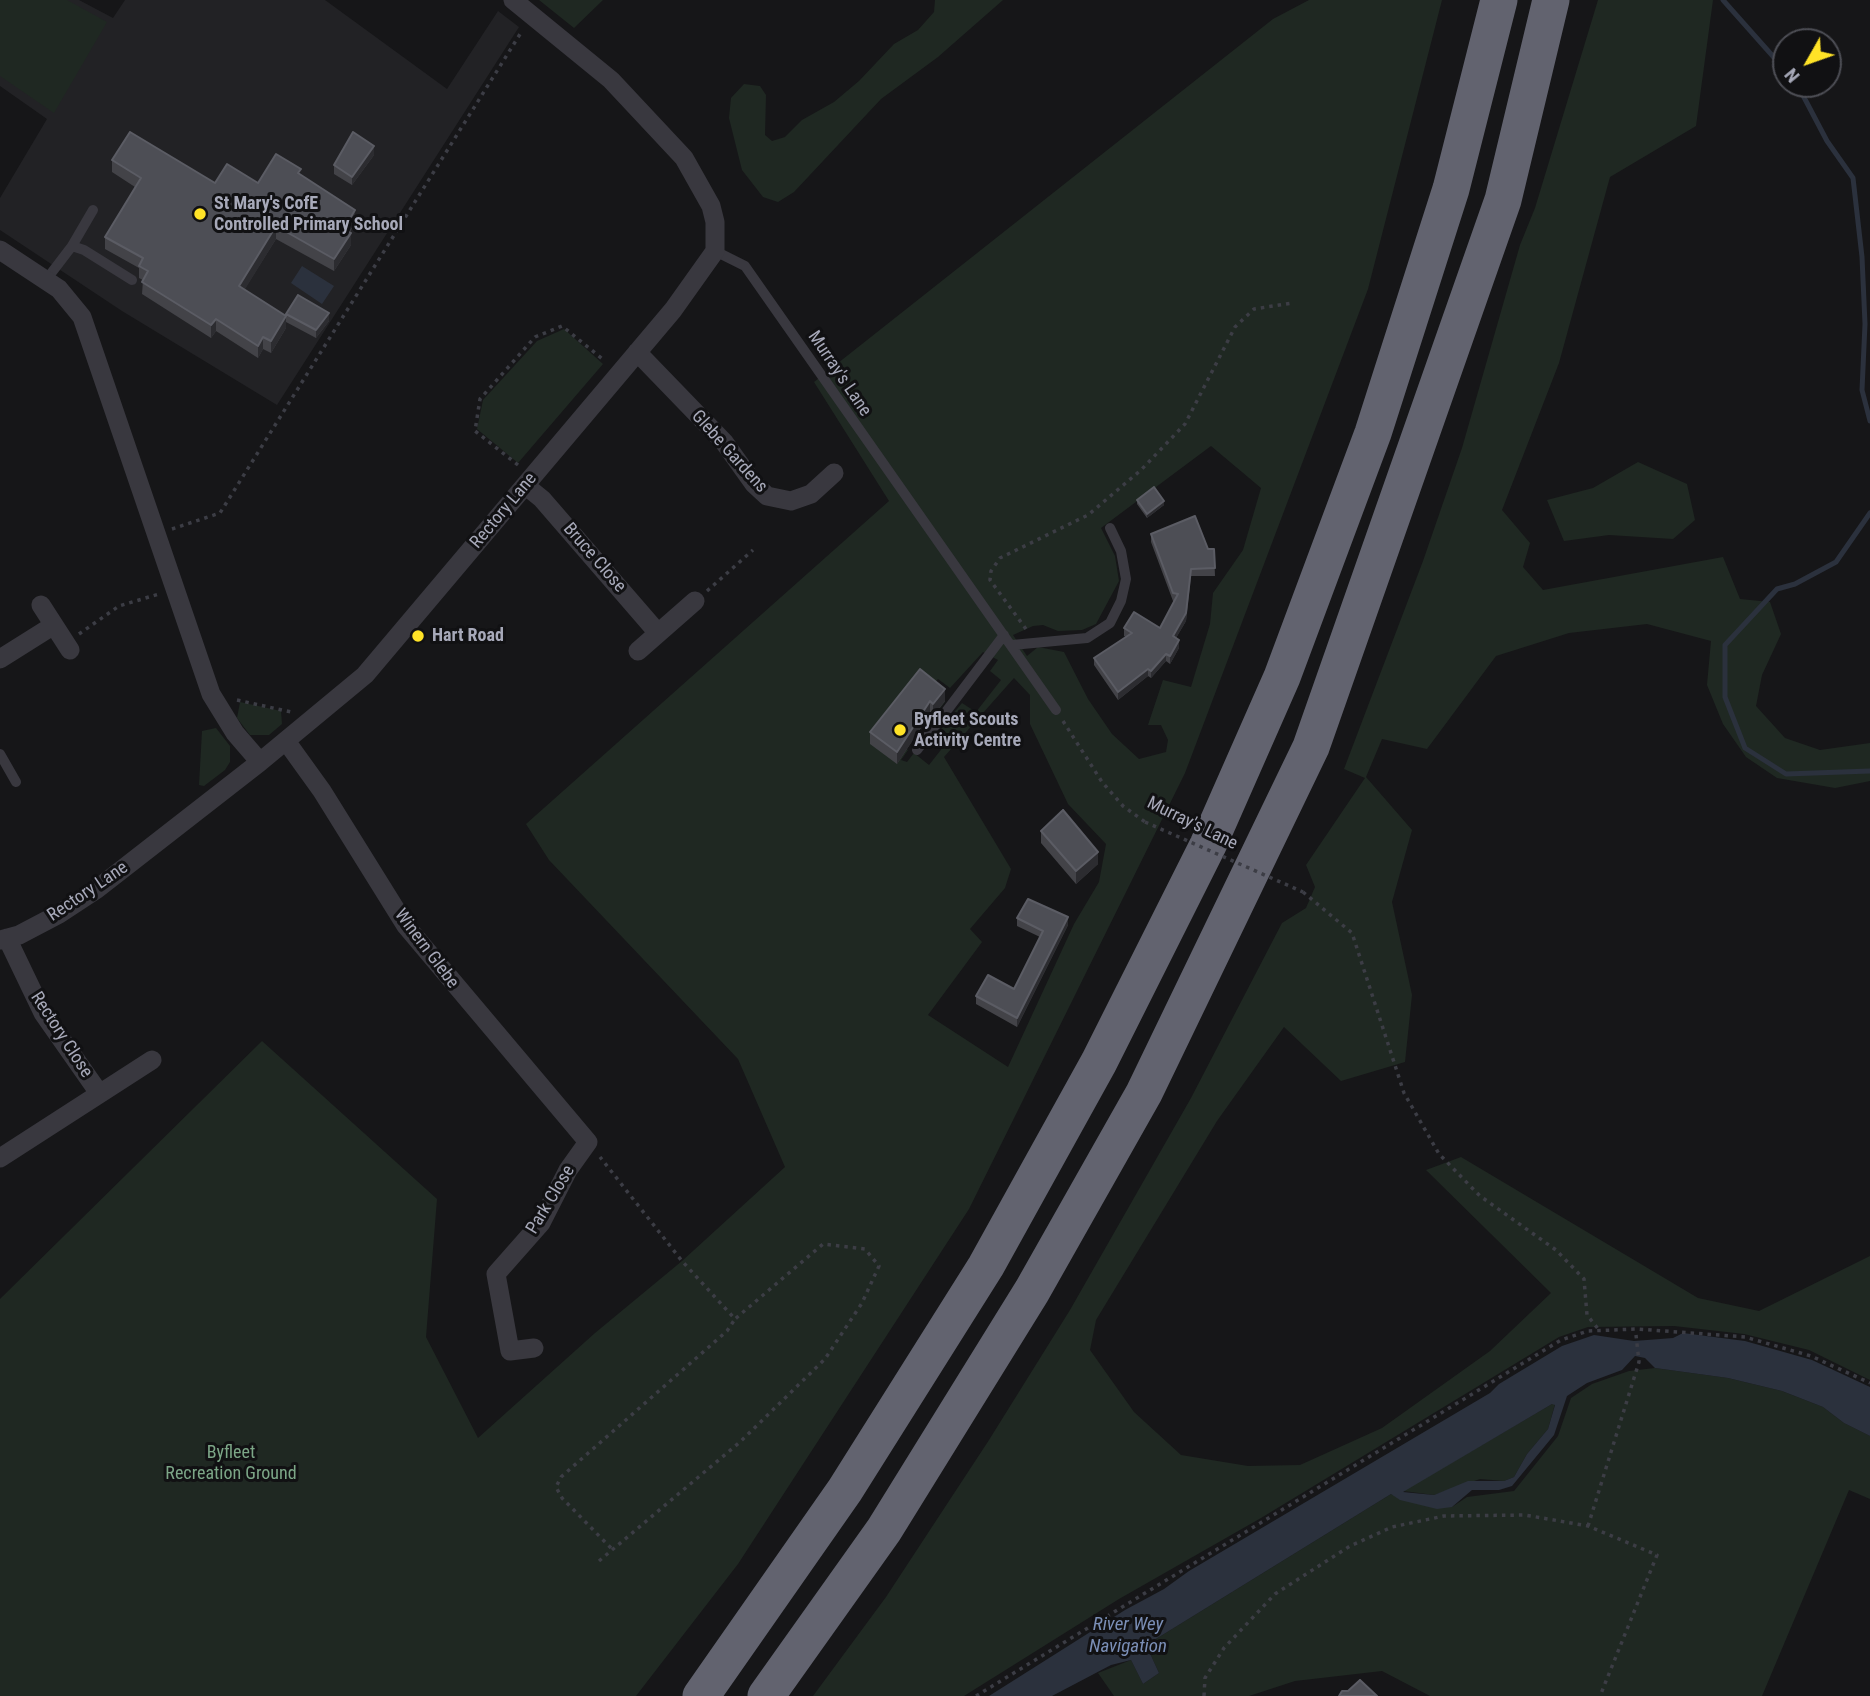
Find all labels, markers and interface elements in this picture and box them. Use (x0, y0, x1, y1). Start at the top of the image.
north arrow (1772, 28, 1842, 98)
text: N (1780, 64, 1805, 87)
place label: St Mary's CofE Controlled Primary School (214, 193, 403, 235)
marker: St Mary's CofE Controlled Primary School (192, 206, 208, 222)
street label: Murray's Lane (803, 327, 875, 421)
street label: Glebe Gardens (686, 406, 772, 498)
street label: Rectory Lane (466, 469, 542, 553)
street label: Bruce Close (558, 519, 630, 597)
place label: Hart Road (432, 625, 504, 647)
marker: Hart Road (410, 628, 426, 644)
place label: Byfleet Scouts Activity Centre (914, 709, 1021, 752)
marker: Byfleet Scouts Activity Centre (892, 722, 908, 738)
street label: Murray's Lane (1143, 793, 1241, 855)
street label: Rectory Lane (44, 857, 132, 927)
street label: Winern Glebe (389, 905, 463, 993)
street label: Rectory Close (25, 988, 97, 1082)
street label: Park Close (522, 1162, 580, 1238)
park label: Byfleet Recreation Ground (165, 1442, 297, 1484)
water label: River Wey Navigation (1089, 1614, 1167, 1658)

